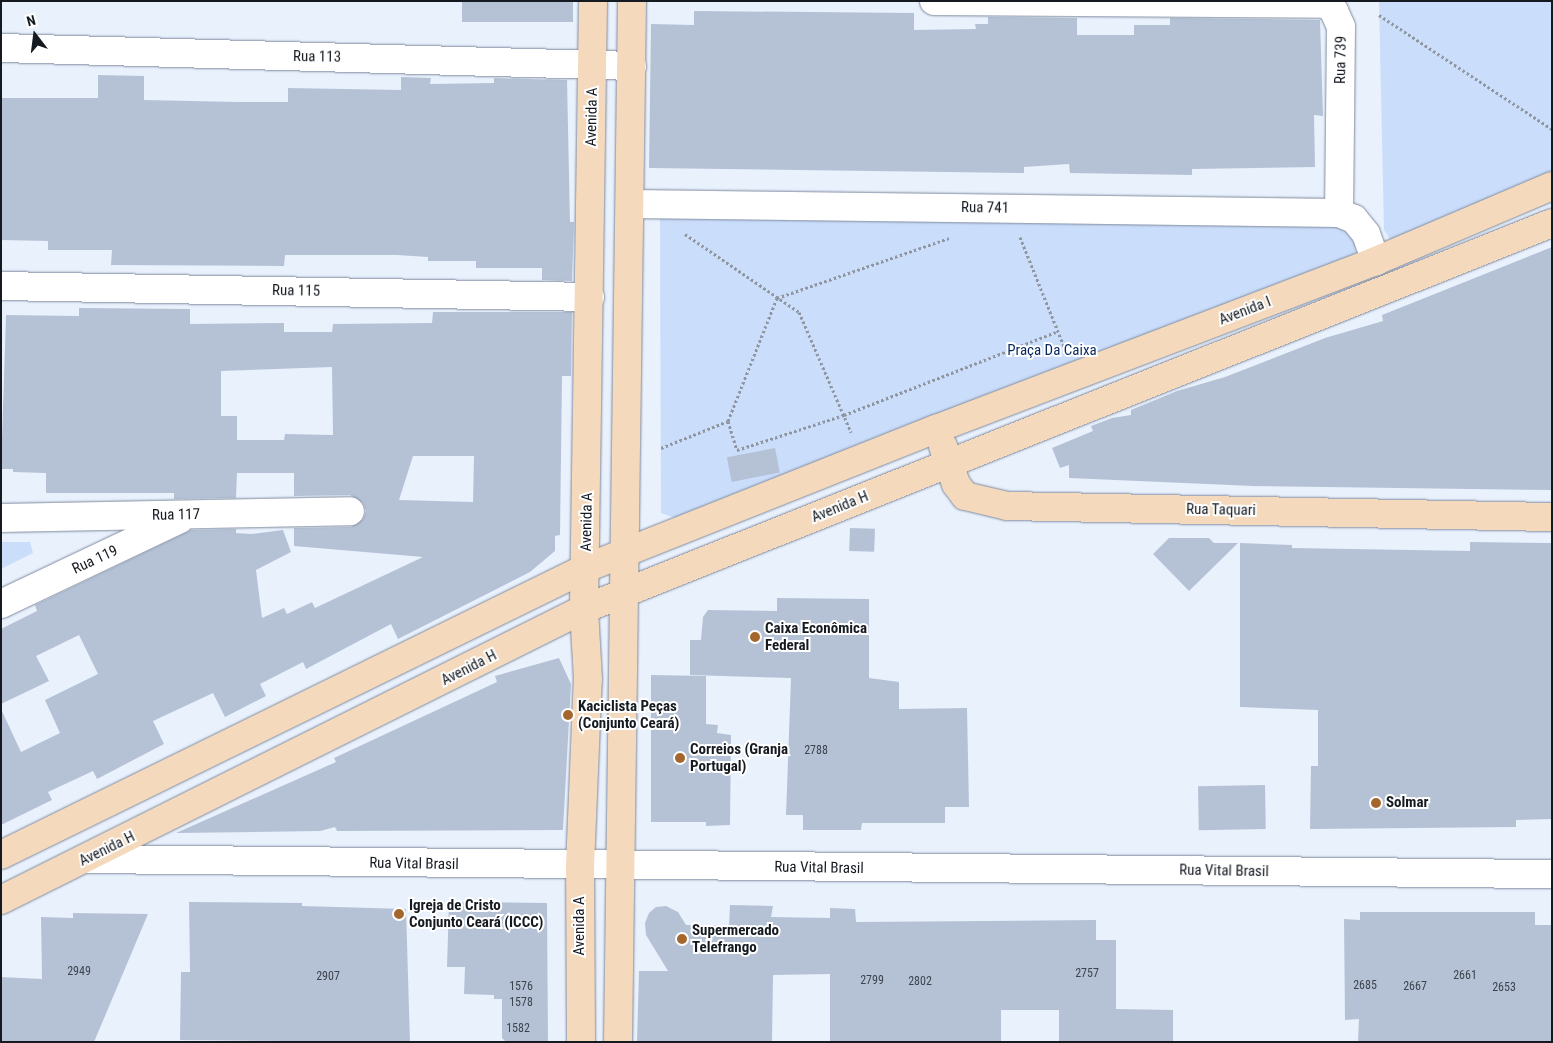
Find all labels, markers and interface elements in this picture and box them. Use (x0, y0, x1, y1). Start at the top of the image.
north arrow (10, 10, 60, 60)
text: N (25, 12, 37, 29)
street label: Rua 739 (1332, 36, 1350, 84)
street label: Rua 113 (293, 48, 341, 66)
street label: Avenida A (582, 87, 602, 147)
street label: Rua 741 (961, 199, 1009, 217)
street label: Rua 115 (272, 282, 320, 300)
street label: Avenida I (1216, 293, 1274, 329)
park label: Praça Da Caixa (1007, 342, 1097, 360)
street label: Avenida H (809, 487, 871, 527)
street label: Avenida A (577, 492, 597, 552)
street label: Rua Taquari (1186, 500, 1256, 520)
street label: Rua 117 (152, 506, 200, 524)
street label: Rua 119 (69, 542, 121, 578)
place label: Caixa Econômica Federal (765, 619, 867, 654)
marker: Caixa Econômica Federal (749, 631, 761, 643)
street label: Avenida H (438, 646, 500, 690)
place label: Kaciclista Peças (Conjunto Ceará) (578, 697, 679, 732)
marker: Kaciclista Peças (Conjunto Ceará) (562, 709, 574, 721)
place label: Correios (Granja Portugal) (690, 740, 788, 775)
house number: 2788 (804, 744, 828, 758)
marker: Correios (Granja Portugal) (674, 752, 686, 764)
place label: Solmar (1386, 794, 1428, 812)
marker: Solmar (1370, 797, 1382, 809)
street label: Avenida H (76, 828, 138, 870)
street label: Rua Vital Brasil (369, 854, 459, 874)
street label: Rua Vital Brasil (774, 858, 864, 878)
street label: Rua Vital Brasil (1179, 861, 1269, 881)
place label: Igreja de Cristo Conjunto Ceará (ICCC) (409, 896, 543, 931)
street label: Avenida A (571, 896, 589, 956)
marker: Igreja de Cristo Conjunto Ceará (ICCC) (393, 908, 405, 920)
place label: Supermercado Telefrango (692, 921, 779, 956)
marker: Supermercado Telefrango (676, 933, 688, 945)
house number: 2949 (67, 965, 91, 979)
house number: 2757 (1075, 967, 1099, 981)
house number: 2661 (1453, 969, 1477, 983)
house number: 2907 (316, 970, 340, 984)
house number: 2799 (860, 974, 884, 988)
house number: 2802 (908, 975, 932, 989)
house number: 2685 (1353, 979, 1377, 993)
house number: 1576 (509, 980, 533, 994)
house number: 2667 (1403, 980, 1427, 994)
house number: 2653 (1492, 981, 1516, 995)
house number: 1578 (509, 996, 533, 1010)
house number: 1582 (506, 1022, 530, 1036)

